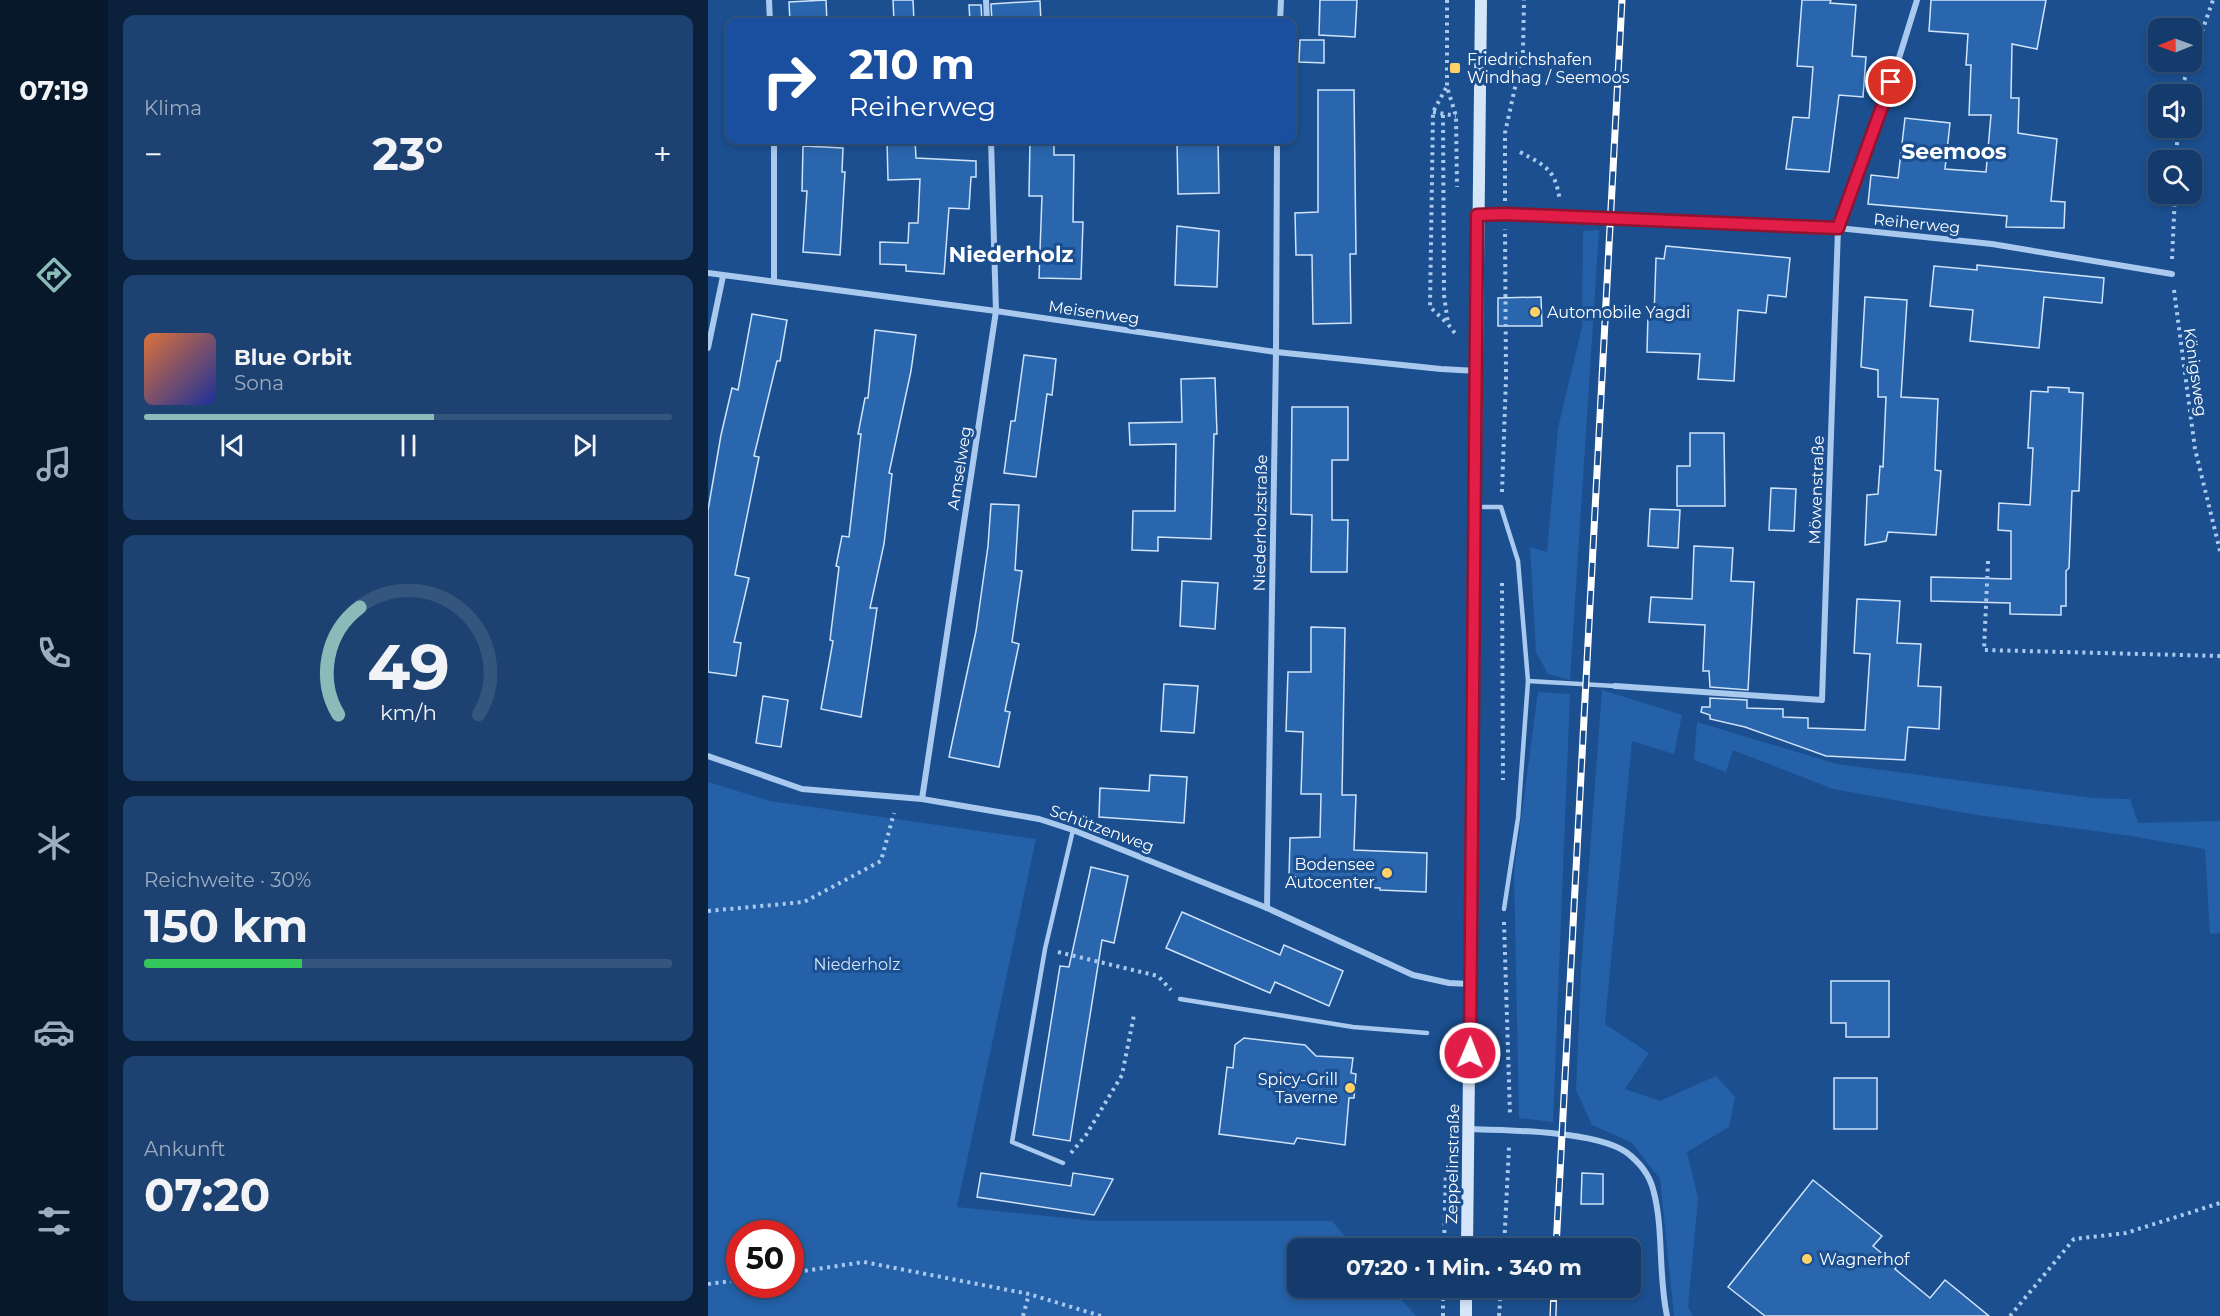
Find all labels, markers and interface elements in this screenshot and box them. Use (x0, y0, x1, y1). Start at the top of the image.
north arrow (2148, 18, 2202, 72)
map controls (2148, 18, 2202, 204)
text: 210 m (849, 38, 975, 90)
icon: right (750, 42, 828, 120)
place label: Friedrichshafen Windhag / Seemoos (1467, 50, 1630, 87)
pin (1865, 56, 1916, 107)
marker: Friedrichshafen Windhag / Seemoos (1448, 61, 1462, 75)
icon: arrive (1874, 65, 1907, 98)
text: 07:19 (19, 74, 89, 107)
button: sound (2148, 84, 2202, 138)
text: Reiherweg (849, 90, 996, 123)
text: Klima (144, 96, 202, 120)
text: 23° (372, 126, 444, 181)
text: − (144, 134, 163, 174)
text: + (653, 134, 672, 174)
district label: Seemoos (1901, 138, 2007, 165)
button: search (2148, 150, 2202, 204)
street label: Reiherweg (1873, 209, 1961, 237)
district label: Niederholz (948, 241, 1074, 268)
icon: directions (33, 254, 75, 296)
street label: Meisenweg (1047, 297, 1141, 328)
place label: Automobile Yagdi (1547, 303, 1690, 322)
marker: Automobile Yagdi (1528, 305, 1542, 319)
street label: Königsweg (2180, 327, 2211, 418)
text: Blue Orbit (234, 344, 352, 371)
text: Sona (234, 371, 284, 395)
street label: Amselweg (943, 425, 976, 511)
icon: previous (216, 429, 249, 462)
icon: pause (392, 429, 425, 462)
icon: next (568, 429, 601, 462)
street label: Möwenstraße (1805, 435, 1828, 545)
icon: music (33, 443, 75, 485)
street label: Niederholzstraße (1250, 454, 1271, 592)
text: 49 (367, 629, 449, 705)
icon: phone (33, 632, 75, 674)
text: km/h (379, 699, 437, 725)
street label: Schützenweg (1047, 801, 1157, 856)
icon: climate (33, 822, 75, 864)
place label: Bodensee Autocenter (1285, 855, 1375, 892)
marker: Bodensee Autocenter (1380, 866, 1394, 880)
text: Reichweite · 30% (144, 868, 311, 892)
text: 150 km (144, 898, 308, 953)
park label: Niederholz (813, 955, 901, 974)
icon: car (33, 1011, 75, 1053)
position arrow (1438, 1021, 1502, 1085)
place label: Spicy-Grill Taverne (1258, 1070, 1338, 1107)
marker: Spicy-Grill Taverne (1343, 1081, 1357, 1095)
street label: Zeppelinstraße (1442, 1104, 1463, 1224)
text: Ankunft (144, 1137, 225, 1161)
text: 07:20 (144, 1167, 270, 1222)
icon: filters (33, 1200, 75, 1242)
speed limit sign: 50 (726, 1220, 804, 1298)
place label: Wagnerhof (1819, 1250, 1910, 1269)
marker: Wagnerhof (1800, 1252, 1814, 1266)
text: 07:20 · 1 Min. · 340 m (1346, 1254, 1582, 1281)

